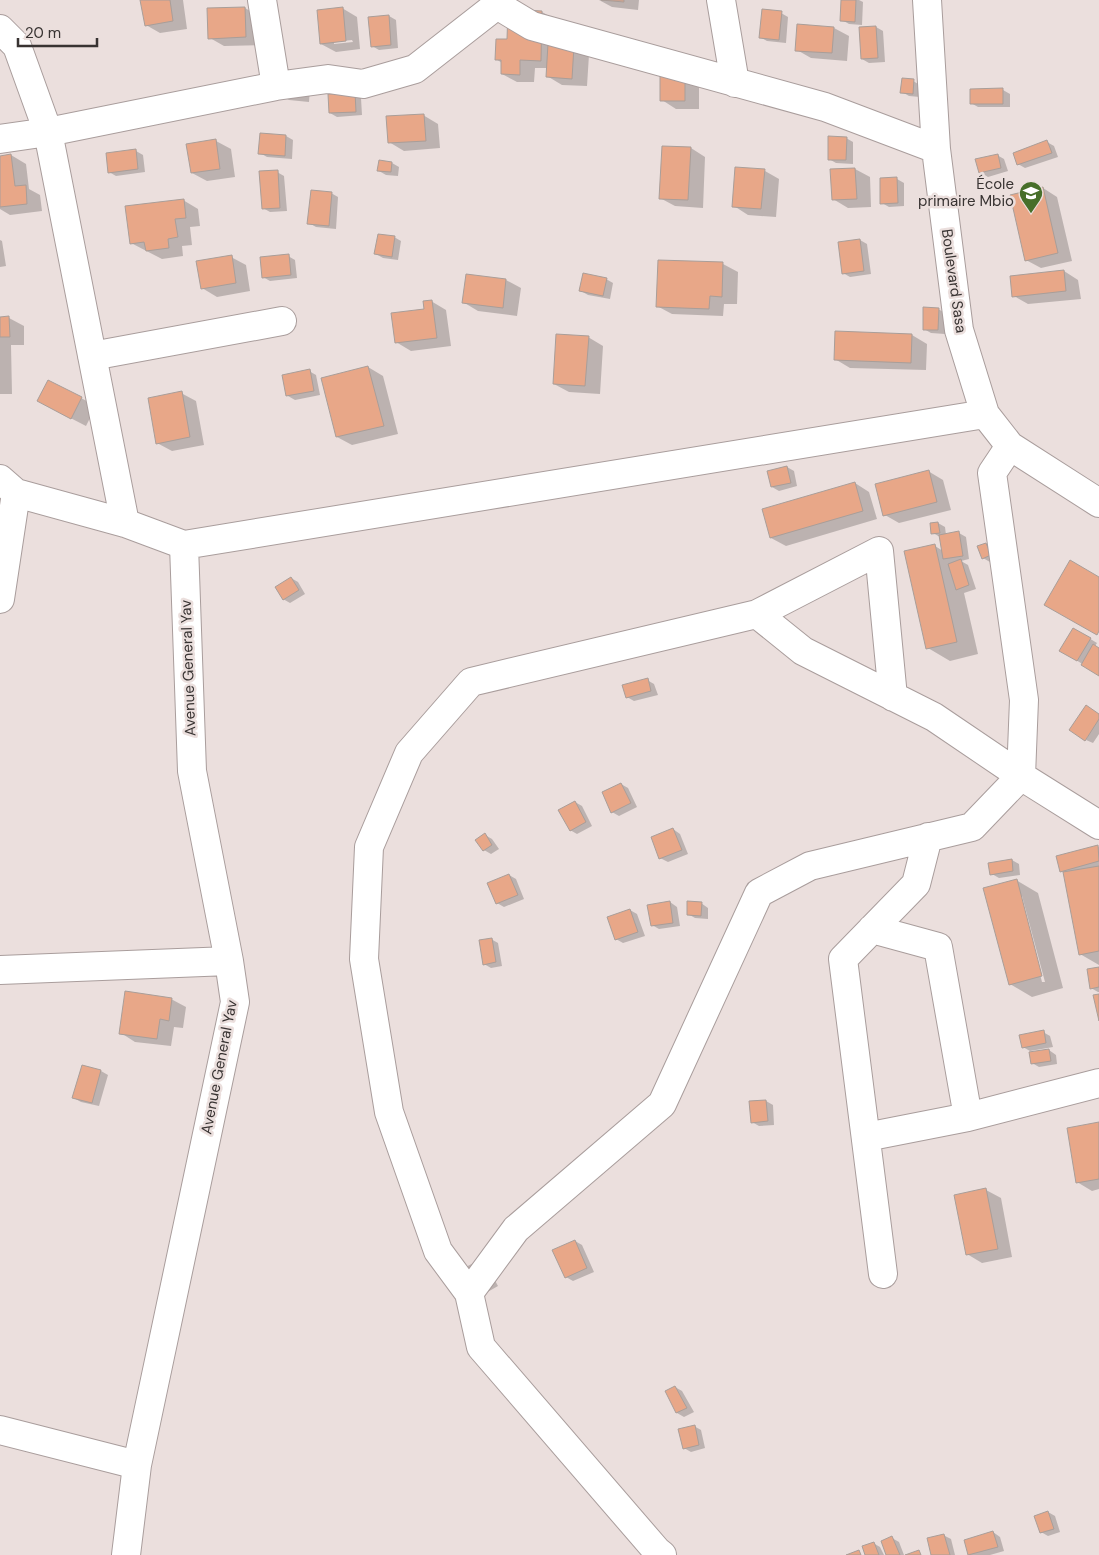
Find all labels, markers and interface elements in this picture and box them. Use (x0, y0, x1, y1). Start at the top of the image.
scale bar (18, 15, 96, 47)
text: 20 m (25, 23, 61, 43)
place label: École primaire Mbio (918, 174, 1014, 211)
school or university icon: École primaire Mbio (1018, 180, 1044, 214)
street label: Boulevard Sasa (937, 228, 971, 334)
street label: Avenue General Yav (176, 599, 200, 737)
street label: Avenue General Yav (196, 998, 242, 1136)

